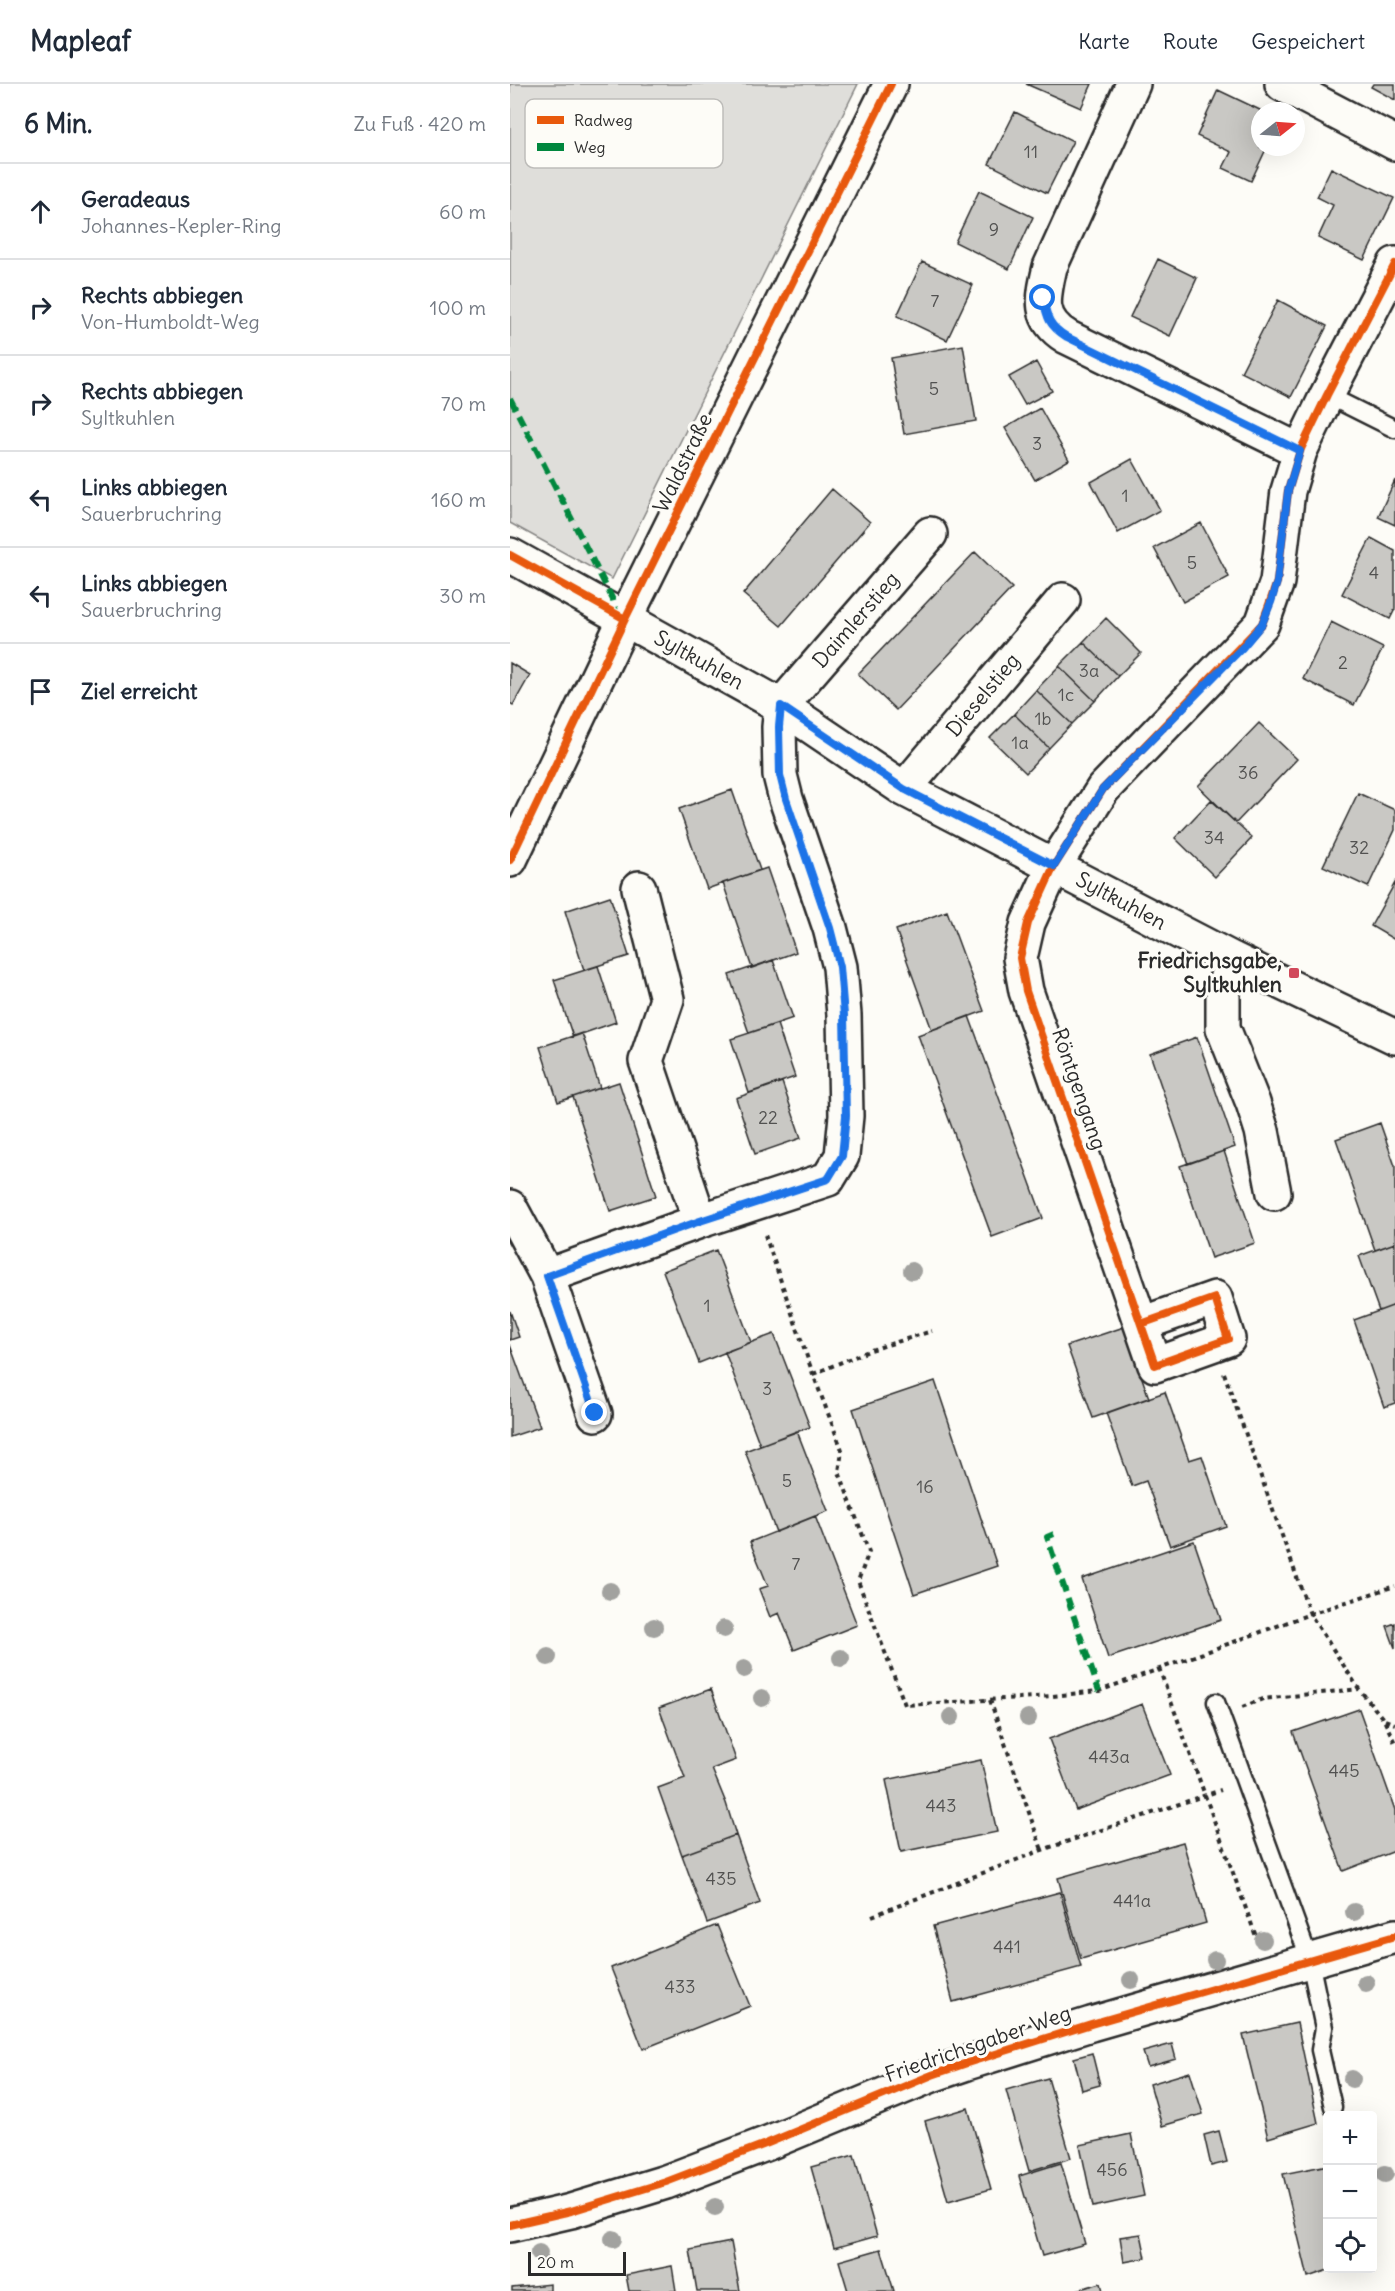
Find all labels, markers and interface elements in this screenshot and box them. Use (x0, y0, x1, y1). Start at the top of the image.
text: Mapleaf (30, 23, 131, 59)
text: Karte (1078, 28, 1130, 55)
text: Route (1163, 28, 1218, 55)
text: Gespeichert (1251, 28, 1365, 55)
legend (525, 99, 723, 168)
north arrow (1251, 102, 1305, 156)
text: 6 Min. (24, 107, 92, 140)
text: Radweg (574, 110, 633, 130)
text: Zu Fuß · 420 m (354, 111, 486, 136)
text: Weg (574, 137, 606, 157)
house number: 11 (1024, 140, 1038, 163)
text: Geradeaus (81, 185, 190, 213)
icon: ahead (24, 195, 57, 228)
text: 60 m (439, 199, 486, 224)
text: Johannes-Kepler-Ring (81, 213, 281, 238)
house number: 9 (989, 218, 999, 241)
text: Rechts abbiegen (81, 281, 243, 309)
route start (1029, 284, 1055, 310)
house number: 7 (931, 289, 940, 312)
icon: right (24, 291, 57, 324)
text: 100 m (429, 295, 486, 320)
text: Von-Humboldt-Weg (81, 309, 260, 334)
text: Rechts abbiegen (81, 377, 243, 405)
house number: 5 (929, 377, 939, 400)
icon: right (24, 387, 57, 420)
text: 70 m (441, 391, 486, 416)
text: Syltkuhlen (81, 405, 175, 430)
street label: Waldstraße (647, 409, 718, 517)
house number: 3 (1032, 432, 1042, 455)
text: Links abbiegen (81, 473, 228, 501)
icon: left (24, 483, 57, 516)
house number: 1 (1121, 484, 1129, 507)
text: 160 m (431, 487, 486, 512)
text: Sauerbruchring (81, 501, 222, 526)
house number: 5 (1187, 551, 1197, 574)
house number: 4 (1369, 561, 1379, 584)
street label: Daimlerstieg (806, 566, 905, 673)
text: Links abbiegen (81, 569, 228, 597)
icon: left (24, 579, 57, 612)
text: 30 m (439, 583, 486, 608)
text: Sauerbruchring (81, 597, 222, 622)
street label: Syltkuhlen (650, 624, 749, 695)
street label: Dieselstieg (940, 647, 1025, 742)
house number: 2 (1338, 651, 1348, 674)
house number: 3a (1079, 659, 1099, 682)
icon: arrive (24, 675, 57, 708)
text: Ziel erreicht (81, 677, 198, 705)
house number: 1c (1058, 683, 1074, 706)
house number: 1b (1034, 707, 1052, 730)
house number: 1a (1011, 731, 1029, 754)
house number: 36 (1238, 761, 1258, 784)
house number: 34 (1204, 826, 1224, 849)
house number: 32 (1349, 836, 1369, 859)
street label: Syltkuhlen (1071, 865, 1171, 936)
place label: Friedrichsgabe, Syltkuhlen (1137, 947, 1282, 998)
marker: Friedrichsgabe, Syltkuhlen (1287, 966, 1301, 980)
street label: Röntgengang (1046, 1024, 1113, 1153)
house number: 22 (758, 1106, 778, 1129)
house number: 1 (703, 1294, 711, 1317)
house number: 3 (762, 1377, 772, 1400)
route end (581, 1399, 607, 1425)
house number: 5 (782, 1469, 792, 1492)
house number: 16 (916, 1475, 934, 1498)
house number: 7 (792, 1552, 801, 1575)
house number: 443a (1088, 1745, 1130, 1768)
house number: 445 (1328, 1759, 1360, 1782)
house number: 443 (925, 1794, 957, 1817)
house number: 435 (706, 1867, 736, 1890)
house number: 441a (1113, 1889, 1151, 1912)
house number: 441 (993, 1935, 1021, 1958)
house number: 433 (665, 1975, 695, 1998)
street label: Friedrichsgaber Weg (881, 1999, 1074, 2088)
map controls (1323, 2111, 1377, 2273)
button: + (1323, 2111, 1377, 2165)
house number: 456 (1096, 2158, 1128, 2181)
button: − (1323, 2165, 1377, 2219)
button: locate (1323, 2219, 1377, 2273)
scale bar (528, 2249, 626, 2276)
text: 20 m (537, 2252, 574, 2272)

